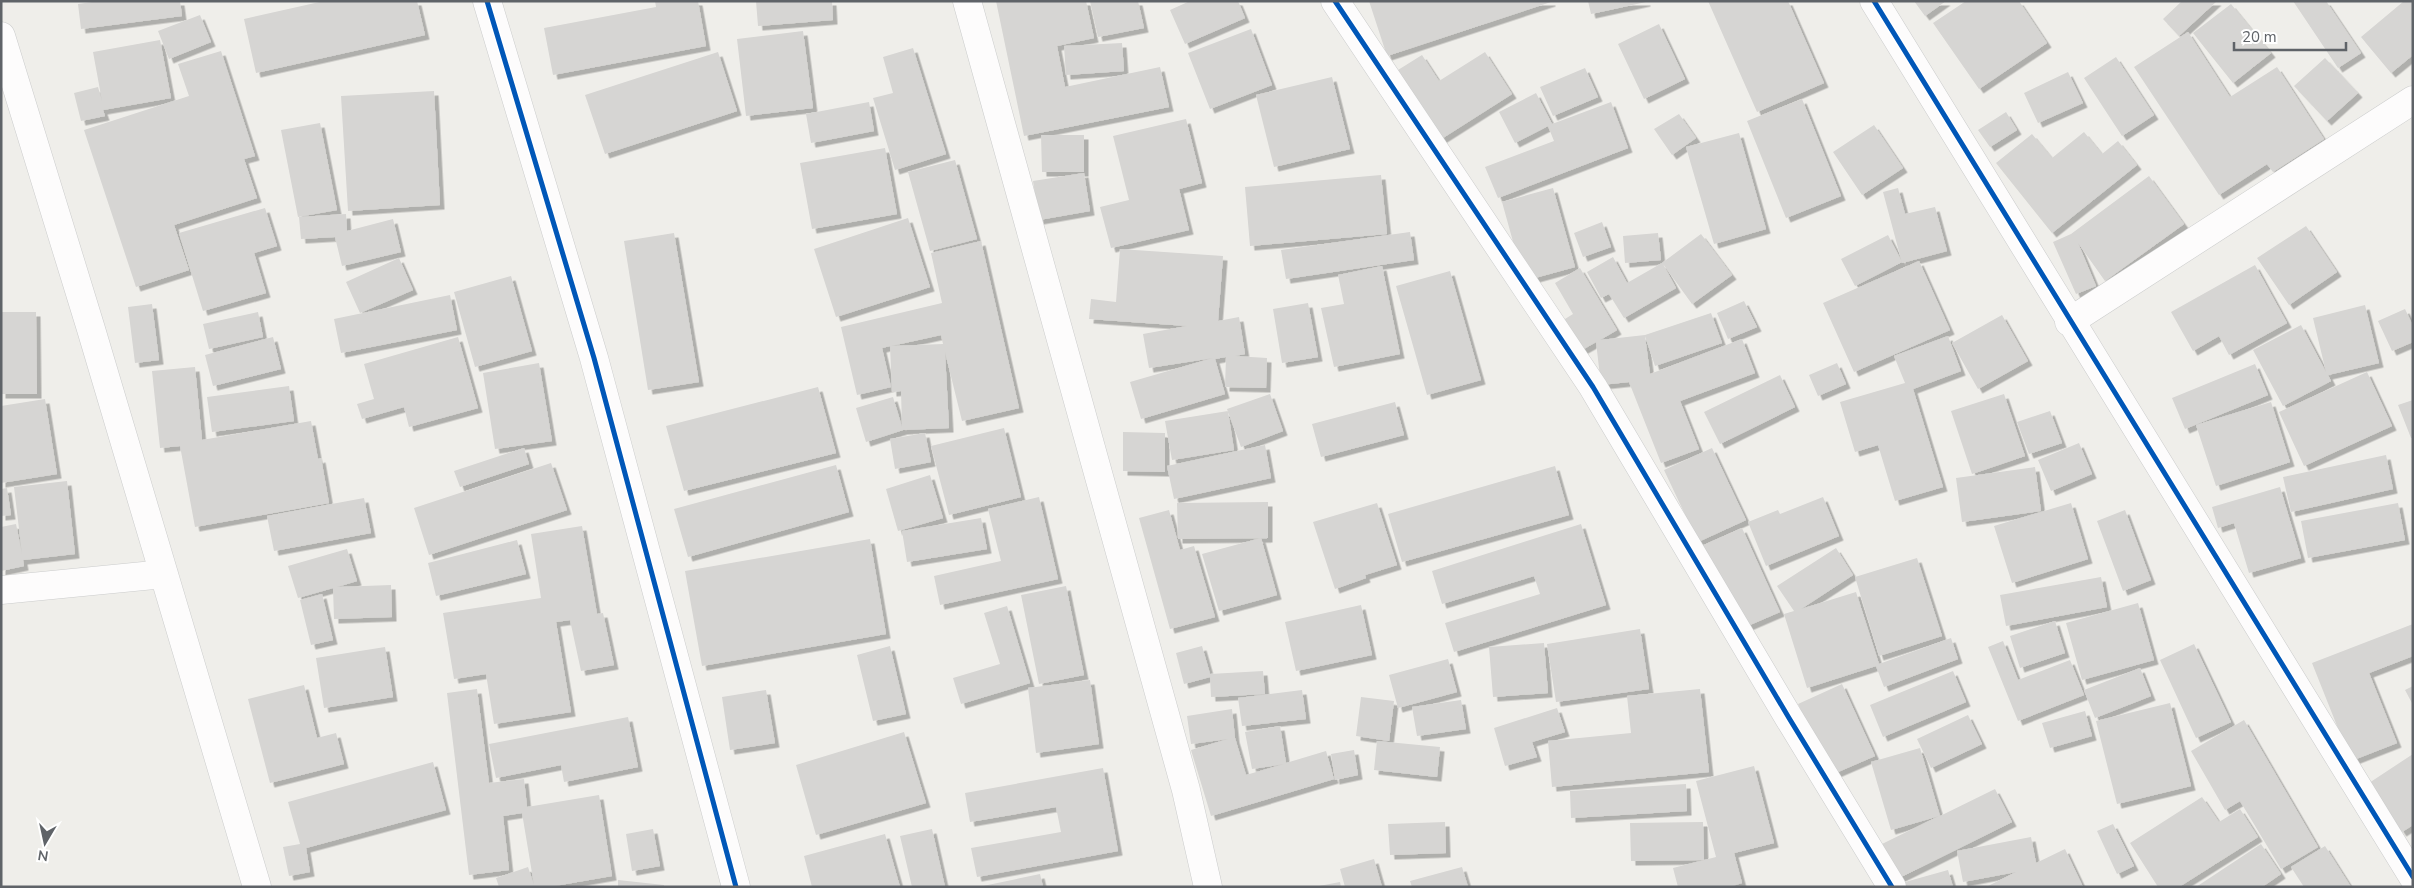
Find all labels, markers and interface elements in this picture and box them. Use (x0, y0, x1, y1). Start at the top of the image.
scale bar (2234, 20, 2346, 52)
text: 20 m (2242, 27, 2277, 47)
north arrow (20, 818, 70, 868)
text: N (36, 845, 50, 866)

